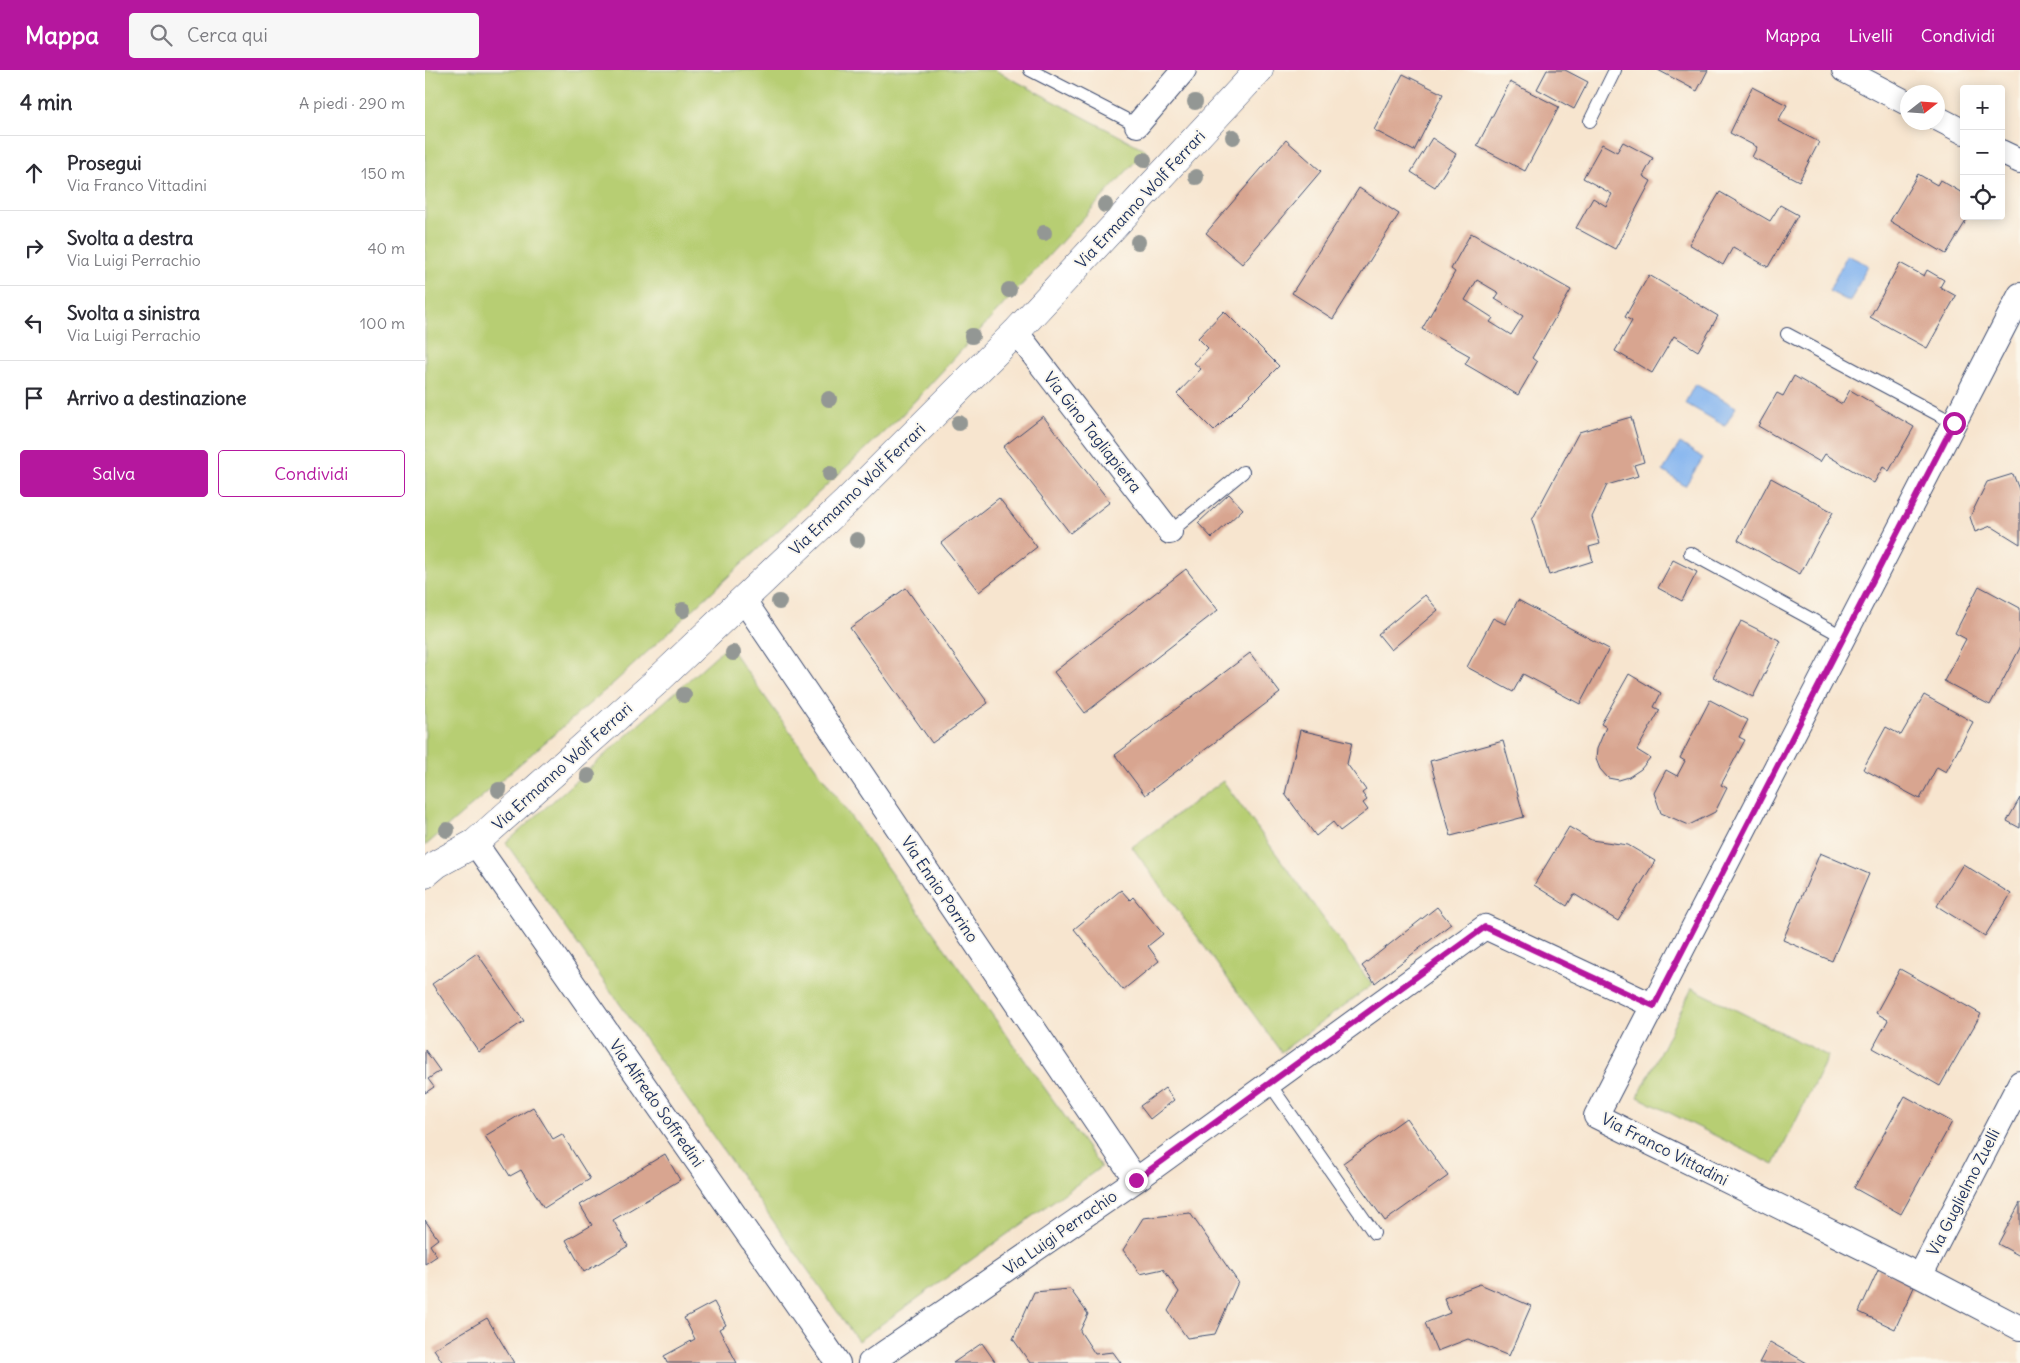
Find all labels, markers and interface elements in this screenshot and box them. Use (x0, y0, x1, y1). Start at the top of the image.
search box (129, 13, 479, 58)
text: Mappa (25, 20, 99, 50)
icon: search (147, 21, 175, 49)
text: Cerca qui (187, 23, 268, 47)
text: Mappa (1765, 24, 1820, 47)
text: Livelli (1848, 24, 1893, 47)
text: Condividi (1921, 24, 1995, 47)
north arrow (1900, 85, 1945, 130)
map controls (1960, 85, 2005, 220)
button: + (1960, 85, 2005, 130)
text: 4 min (20, 89, 72, 116)
text: A piedi · 290 m (299, 93, 405, 113)
street label: Via Ermanno Wolf Ferrari (1071, 126, 1209, 272)
button: − (1960, 130, 2005, 175)
text: Prosegui (67, 151, 142, 175)
icon: ahead (20, 159, 48, 187)
text: 150 m (361, 163, 405, 183)
text: Via Franco Vittadini (67, 175, 207, 195)
button: locate (1960, 175, 2005, 220)
text: Svolta a destra (67, 226, 193, 250)
icon: right (20, 234, 48, 262)
text: 40 m (367, 238, 405, 258)
text: Via Luigi Perrachio (67, 250, 201, 270)
text: Svolta a sinistra (67, 301, 200, 325)
icon: left (20, 309, 48, 337)
text: 100 m (360, 313, 405, 333)
text: Via Luigi Perrachio (67, 325, 201, 345)
street label: Via Gino Tagliapietra (1040, 368, 1146, 496)
icon: arrive (20, 384, 48, 412)
text: Arrivo a destinazione (67, 386, 246, 410)
route start (1943, 412, 1966, 435)
street label: Via Ermanno Wolf Ferrari (785, 419, 929, 559)
button: Salva (20, 450, 208, 497)
button: Condividi (218, 450, 405, 497)
street label: Via Ermanno Wolf Ferrari (488, 698, 636, 834)
street label: Via Ennio Porrino (897, 832, 983, 946)
street label: Via Alfredo Soffredini (605, 1035, 709, 1171)
street label: Via Franco Vittadini (1598, 1108, 1732, 1190)
street label: Via Guglielmo Zuelli (1922, 1125, 2004, 1259)
route end (1125, 1169, 1148, 1192)
street label: Via Luigi Perrachio (999, 1185, 1121, 1279)

